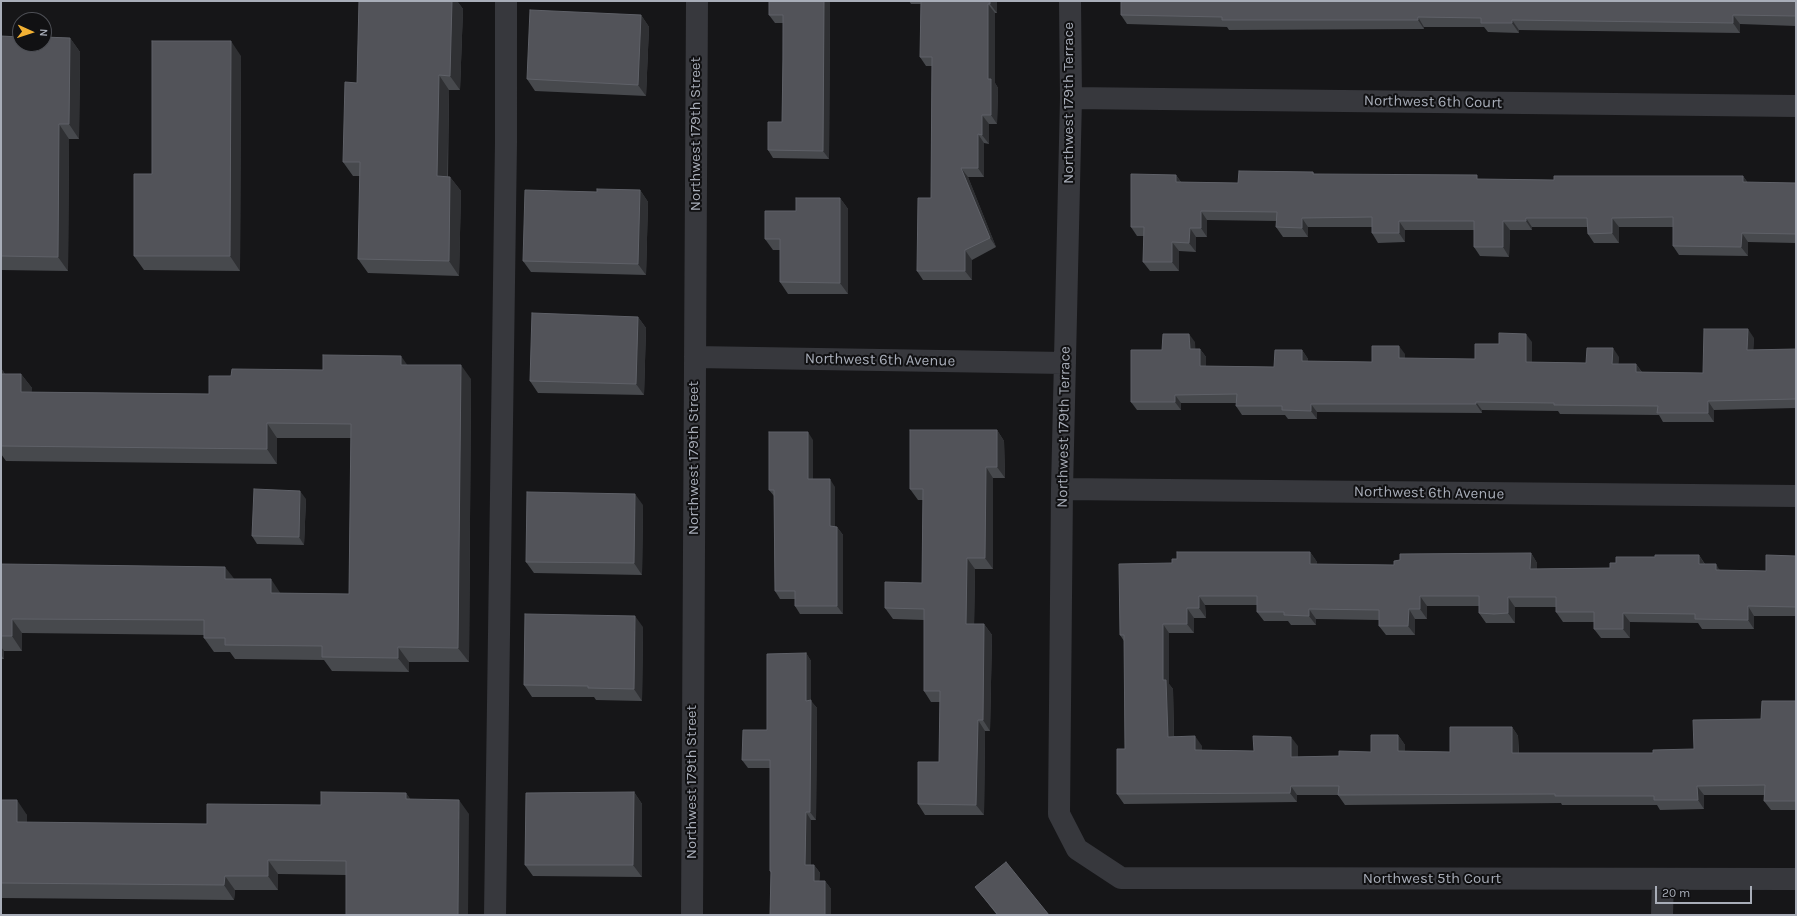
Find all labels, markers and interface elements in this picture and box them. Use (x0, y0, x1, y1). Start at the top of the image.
north arrow (12, 12, 52, 52)
street label: Northwest 179th Terrace (1060, 22, 1078, 184)
text: N (37, 28, 50, 37)
street label: Northwest 179th Street (687, 57, 705, 211)
street label: Northwest 6th Court (1364, 92, 1502, 112)
street label: Northwest 179th Terrace (1054, 346, 1074, 508)
street label: Northwest 6th Avenue (805, 350, 955, 370)
street label: Northwest 179th Street (685, 381, 703, 535)
street label: Northwest 6th Avenue (1354, 483, 1504, 503)
street label: Northwest 179th Street (683, 705, 701, 859)
street label: Northwest 5th Court (1363, 870, 1501, 888)
scale bar (1657, 878, 1754, 904)
text: 20 m (1662, 886, 1690, 900)

